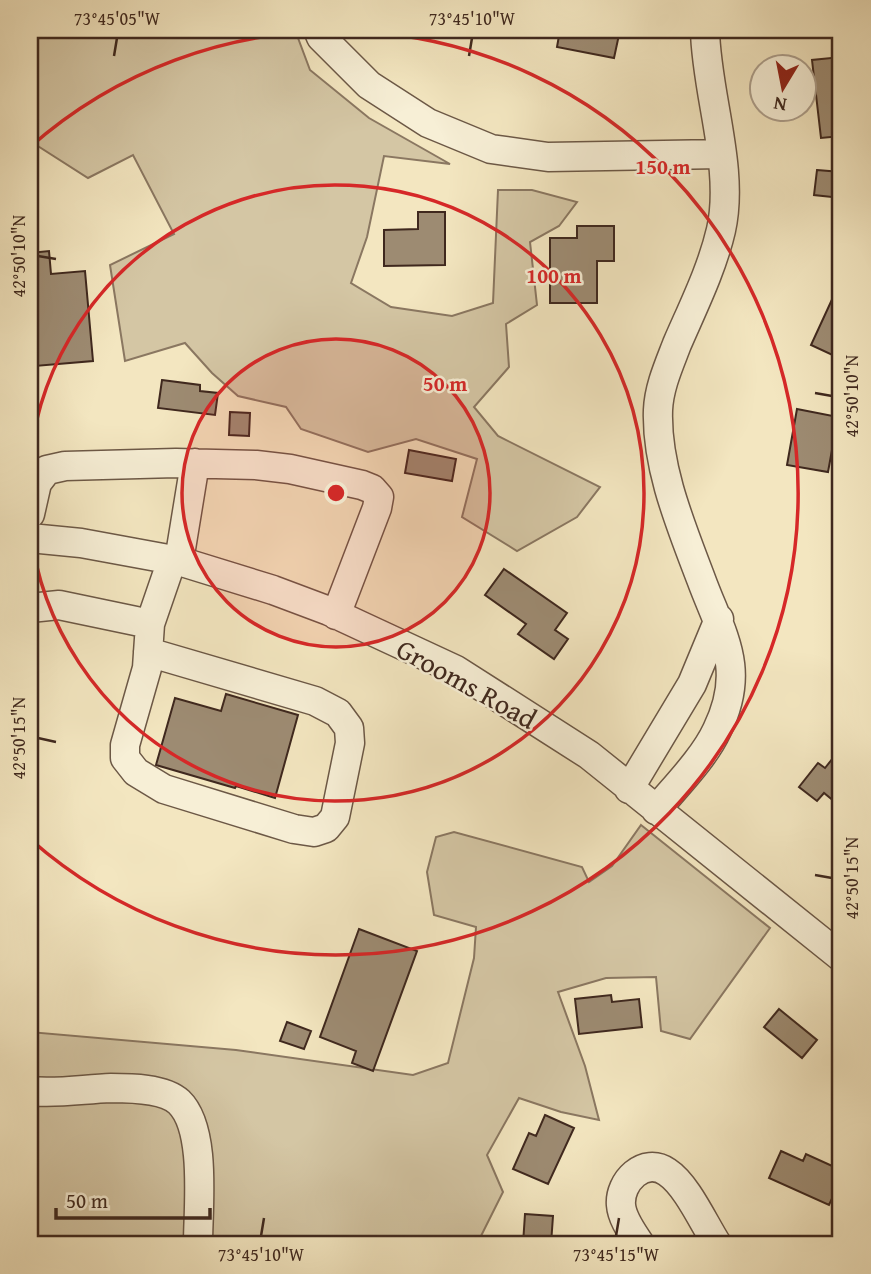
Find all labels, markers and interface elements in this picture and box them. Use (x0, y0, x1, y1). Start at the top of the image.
text: 73°45'05"W (74, 5, 161, 32)
text: 73°45'10"W (429, 5, 516, 32)
north arrow (748, 52, 818, 122)
text: N (771, 90, 789, 120)
text: 150 m (635, 151, 691, 182)
text: 42°50'10"N (5, 214, 32, 297)
text: 100 m (526, 260, 582, 291)
text: 42°50'10"N (838, 354, 865, 437)
text: 50 m (423, 368, 467, 399)
centre of rings (324, 481, 348, 505)
street label: Grooms Road (389, 628, 545, 739)
text: 42°50'15"N (5, 696, 32, 779)
text: 42°50'15"N (838, 836, 865, 919)
scale bar (56, 1176, 210, 1220)
text: 50 m (66, 1185, 108, 1216)
text: 73°45'10"W (218, 1241, 305, 1268)
text: 73°45'15"W (573, 1241, 660, 1268)

